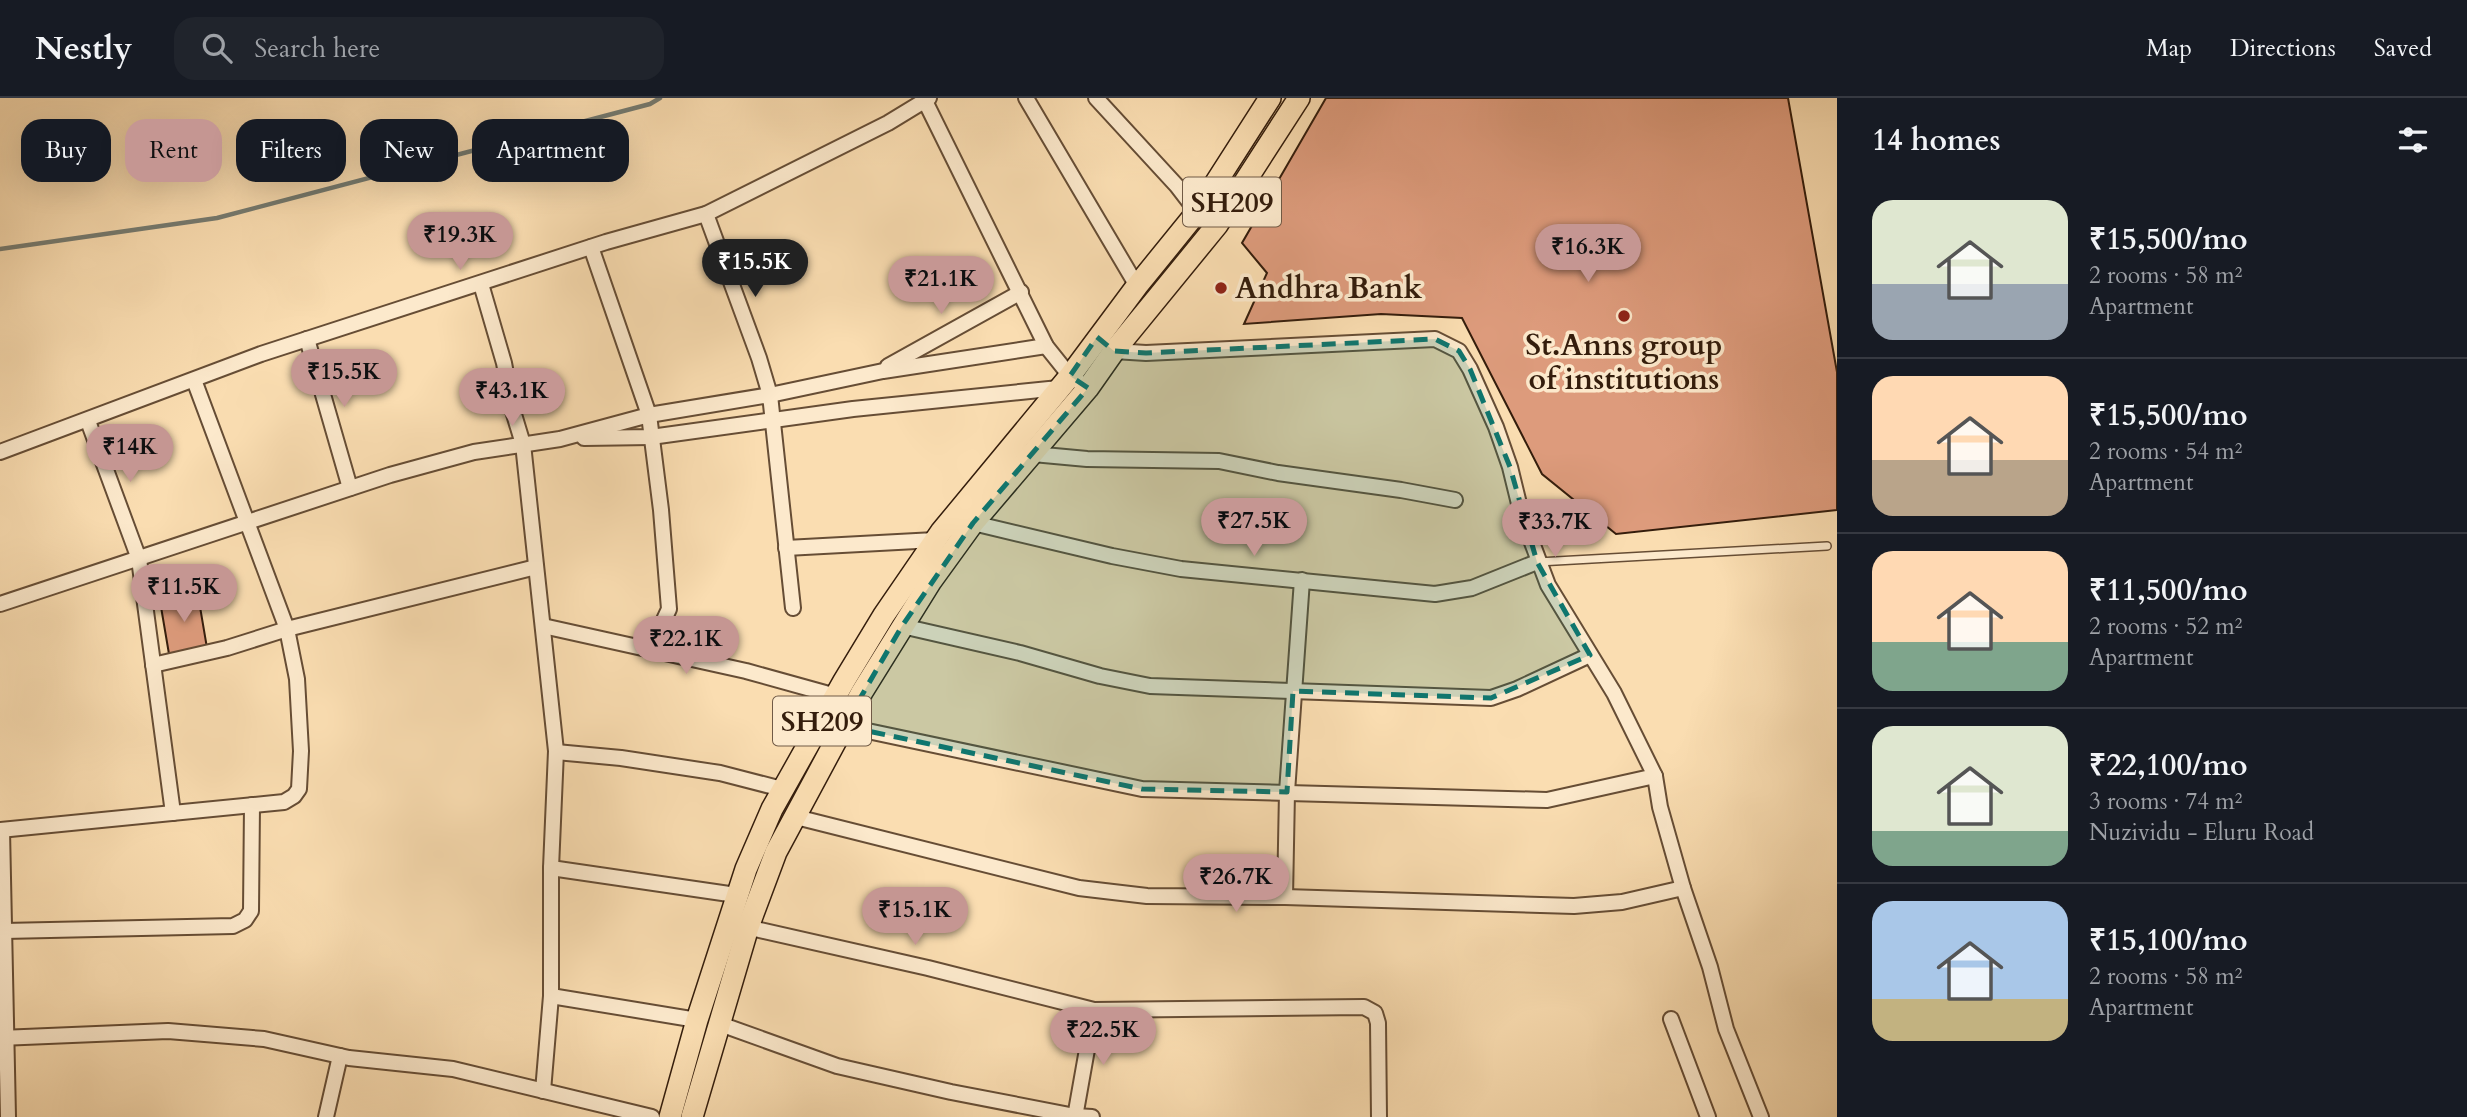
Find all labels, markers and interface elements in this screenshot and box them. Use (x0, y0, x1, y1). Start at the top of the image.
search box (174, 17, 664, 80)
text: Nestly (35, 26, 132, 71)
icon: search (198, 29, 236, 67)
text: Search here (254, 31, 380, 66)
text: Map (2146, 32, 2192, 65)
text: Directions (2230, 32, 2336, 65)
text: Saved (2374, 32, 2432, 65)
chip: Buy (21, 119, 111, 182)
chip: Rent (125, 119, 222, 182)
chip: Filters (236, 119, 346, 182)
chip: New (360, 119, 458, 182)
chip: Apartment (472, 119, 629, 182)
text: 14 homes (1872, 120, 2001, 161)
icon: filters (2394, 121, 2432, 159)
road number: SH209 (1183, 178, 1281, 226)
pin: ₹19.3K (403, 212, 517, 272)
text: ₹19.3K (423, 219, 497, 250)
text: ₹15,500/mo (2089, 219, 2248, 260)
pin: ₹16.3K (1531, 225, 1645, 284)
icon: home (1928, 228, 2012, 312)
text: ₹16.3K (1551, 231, 1625, 262)
pin: ₹15.5K (698, 240, 812, 299)
text: ₹15.5K (718, 246, 792, 277)
pin: ₹21.1K (884, 256, 998, 316)
text: 2 rooms · 58 m² (2089, 260, 2242, 291)
text: ₹21.1K (904, 263, 978, 294)
place label: Andhra Bank (1235, 268, 1423, 309)
marker: Andhra Bank (1213, 280, 1229, 296)
text: Apartment (2089, 291, 2193, 322)
marker: St.Anns group of institutions (1616, 308, 1632, 324)
place label: St.Anns group of institutions (1525, 325, 1723, 400)
pin: ₹15.5K (287, 350, 401, 409)
text: ₹15.5K (307, 356, 381, 387)
pin: ₹43.1K (455, 368, 569, 428)
text: ₹43.1K (475, 375, 549, 406)
text: ₹15,500/mo (2089, 395, 2248, 436)
icon: home (1928, 404, 2012, 488)
pin: ₹14K (89, 424, 171, 484)
text: ₹14K (102, 431, 158, 462)
text: 2 rooms · 54 m² (2089, 436, 2242, 467)
text: Apartment (2089, 467, 2193, 498)
pin: ₹27.5K (1197, 498, 1311, 558)
pin: ₹33.7K (1498, 500, 1612, 559)
text: ₹27.5K (1217, 505, 1291, 536)
text: ₹33.7K (1518, 506, 1592, 537)
pin: ₹11.5K (127, 564, 241, 624)
text: ₹11,500/mo (2089, 570, 2248, 611)
text: ₹11.5K (147, 571, 221, 602)
icon: home (1928, 579, 2012, 663)
text: 2 rooms · 52 m² (2089, 611, 2242, 642)
pin: ₹22.1K (629, 616, 743, 676)
text: ₹22.1K (649, 623, 723, 654)
text: Apartment (2089, 642, 2193, 673)
road number: SH209 (773, 696, 871, 746)
text: ₹22,100/mo (2089, 745, 2248, 786)
icon: home (1928, 754, 2012, 838)
text: 3 rooms · 74 m² (2089, 786, 2242, 817)
text: Nuzividu - Eluru Road (2089, 817, 2314, 848)
pin: ₹26.7K (1179, 854, 1293, 914)
text: ₹26.7K (1199, 861, 1273, 892)
pin: ₹15.1K (858, 888, 972, 947)
text: ₹15.1K (878, 894, 952, 925)
text: ₹15,100/mo (2089, 920, 2248, 961)
icon: home (1928, 929, 2012, 1013)
text: 2 rooms · 58 m² (2089, 961, 2242, 992)
text: Apartment (2089, 992, 2193, 1023)
pin: ₹22.5K (1046, 1007, 1160, 1067)
text: ₹22.5K (1066, 1014, 1140, 1045)

